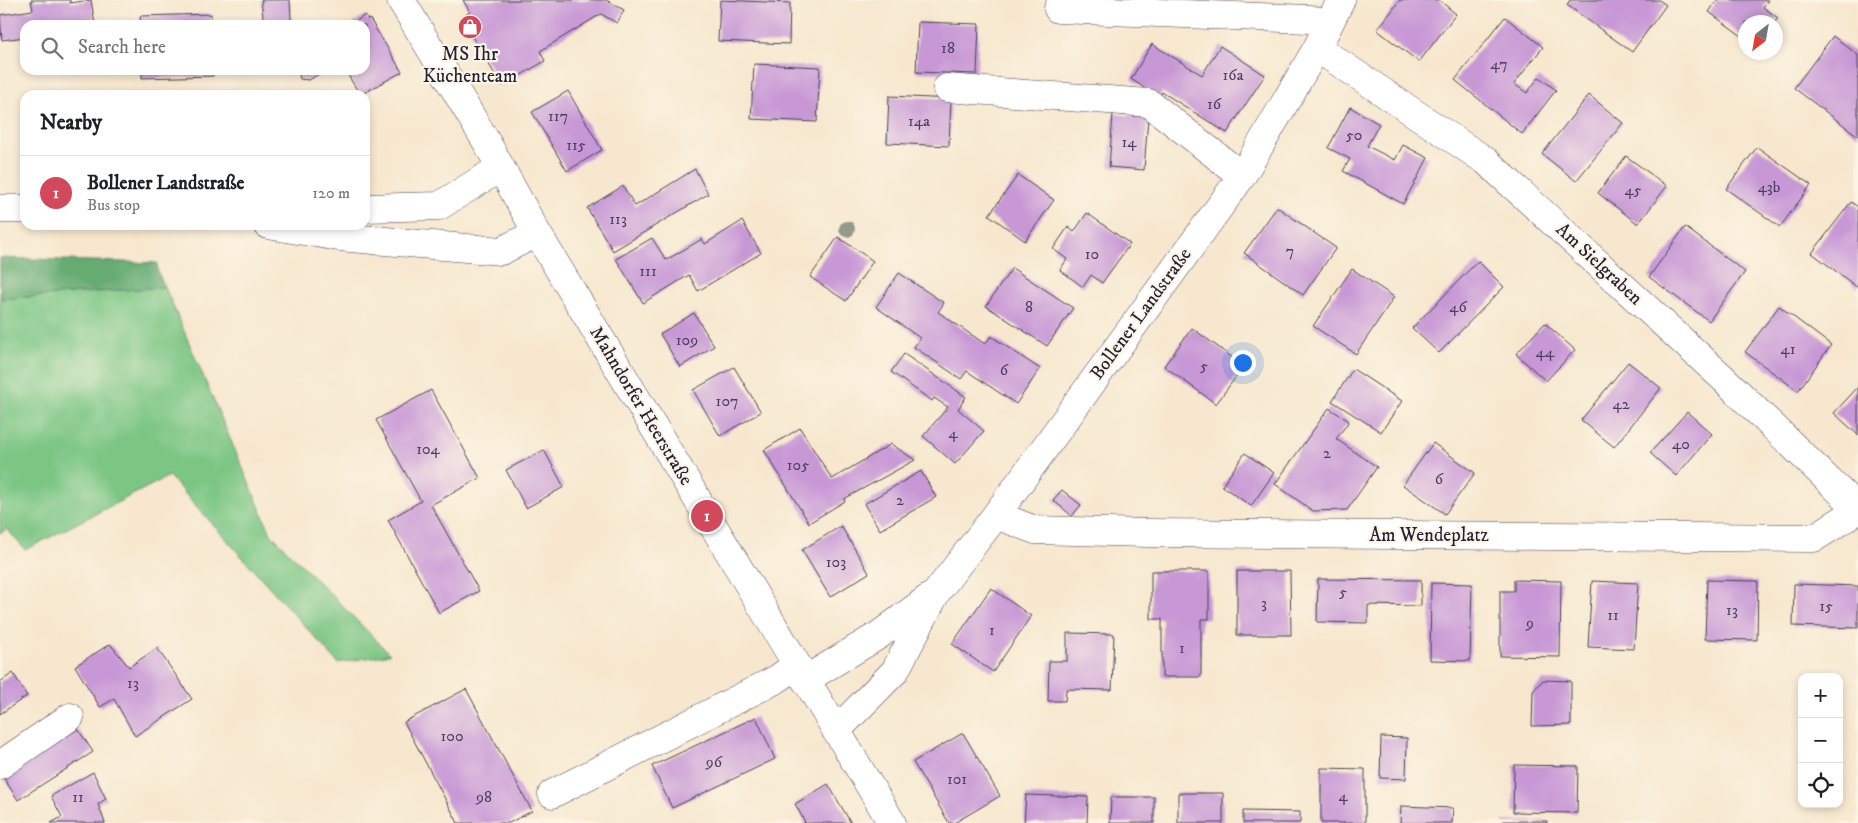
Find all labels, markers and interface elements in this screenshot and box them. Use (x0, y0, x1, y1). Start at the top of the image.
shop icon: MS Ihr Küchenteam (457, 14, 483, 40)
north arrow (1738, 15, 1783, 60)
search box (20, 20, 370, 75)
icon: search (38, 34, 66, 62)
text: Search here (78, 36, 166, 59)
house number: 18 (941, 38, 955, 58)
place label: MS Ihr Küchenteam (423, 43, 517, 88)
house number: 47 (1490, 54, 1508, 74)
house number: 16a (1223, 65, 1244, 85)
house number: 16 (1207, 94, 1222, 114)
house number: 117 (548, 106, 568, 126)
text: Nearby (40, 110, 102, 136)
house number: 14a (908, 111, 930, 131)
house number: 50 (1346, 125, 1362, 145)
house number: 14 (1121, 132, 1137, 152)
house number: 115 (566, 135, 586, 155)
text: Bollener Landstraße (87, 172, 244, 195)
house number: 43b (1758, 177, 1780, 197)
house number: 45 (1624, 180, 1642, 200)
text: 1 (53, 183, 59, 203)
text: 120 m (312, 183, 350, 203)
text: Bus stop (87, 195, 140, 215)
house number: 113 (609, 209, 627, 229)
street label: Am Sielgraben (1551, 218, 1647, 310)
house number: 7 (1286, 241, 1294, 261)
house number: 10 (1085, 244, 1099, 264)
street label: Bollener Landstraße (1085, 244, 1197, 384)
house number: 111 (639, 261, 657, 281)
house number: 8 (1025, 297, 1033, 317)
house number: 46 (1449, 297, 1467, 317)
street label: Mahndorfer Heerstraße (584, 322, 698, 490)
house number: 109 (676, 330, 698, 350)
house number: 41 (1780, 339, 1796, 359)
house number: 44 (1536, 342, 1555, 362)
your location (1230, 350, 1256, 376)
house number: 5 (1200, 356, 1208, 376)
house number: 6 (1000, 360, 1009, 380)
house number: 107 (716, 391, 738, 411)
house number: 42 (1612, 394, 1630, 414)
house number: 4 (948, 423, 958, 443)
house number: 40 (1672, 434, 1690, 454)
house number: 104 (416, 439, 441, 459)
house number: 2 (1323, 443, 1331, 463)
house number: 105 (787, 455, 809, 475)
house number: 6 (1435, 469, 1444, 489)
house number: 2 (896, 490, 904, 510)
pin: 1 (691, 497, 723, 535)
street label: Am Wendeplatz (1369, 524, 1489, 547)
house number: 103 (826, 552, 846, 572)
house number: 5 (1339, 582, 1347, 602)
house number: 3 (1261, 593, 1267, 613)
house number: 15 (1819, 596, 1833, 616)
house number: 13 (1726, 600, 1738, 620)
house number: 11 (1607, 605, 1619, 625)
house number: 9 (1525, 613, 1534, 633)
house number: 1 (989, 620, 995, 640)
house number: 1 (1179, 638, 1185, 658)
house number: 13 (127, 673, 139, 693)
map controls (1798, 673, 1843, 808)
button: + (1798, 673, 1843, 718)
button: − (1798, 718, 1843, 763)
house number: 100 (440, 726, 464, 746)
house number: 96 (705, 752, 723, 772)
button: locate (1798, 763, 1843, 808)
house number: 101 (947, 769, 967, 789)
house number: 4 (1338, 786, 1348, 806)
house number: 11 (72, 787, 84, 807)
house number: 98 (475, 787, 492, 807)

